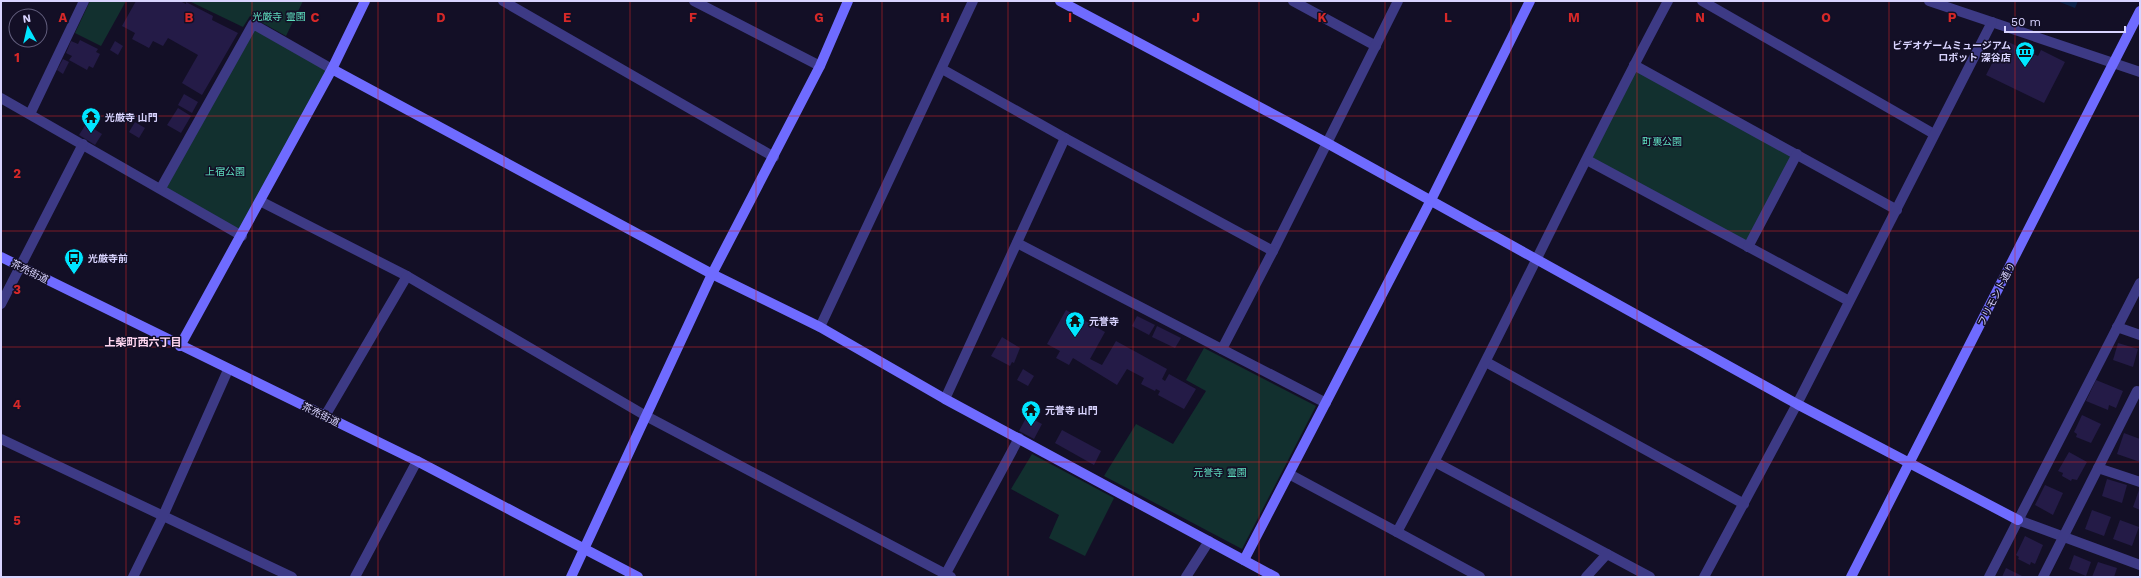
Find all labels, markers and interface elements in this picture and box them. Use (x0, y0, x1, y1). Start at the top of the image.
north arrow (8, 8, 48, 48)
scale bar (2005, 8, 2125, 34)
text: A (59, 10, 68, 25)
text: B (185, 10, 194, 25)
text: C (311, 10, 320, 25)
text: D (436, 10, 446, 25)
text: E (563, 10, 571, 25)
text: F (689, 10, 697, 25)
text: G (814, 10, 824, 25)
text: H (940, 10, 950, 25)
text: I (1068, 10, 1072, 25)
text: J (1192, 10, 1200, 25)
text: K (1317, 10, 1327, 25)
text: L (1444, 10, 1452, 25)
text: M (1568, 10, 1580, 25)
text: N (1695, 10, 1705, 25)
text: O (1821, 10, 1831, 25)
text: P (1948, 10, 1957, 25)
park label: 光厳寺 霊園 (252, 11, 306, 22)
text: N (22, 12, 32, 26)
text: 50 m (2011, 15, 2041, 29)
place label: ビデオゲームミュージアム ロボット 深谷店 (1892, 40, 2011, 63)
museum icon: ビデオゲームミュージアム ロボット 深谷店 (2014, 40, 2036, 68)
text: 1 (14, 50, 20, 65)
temple icon: 光厳寺 山門 (80, 106, 102, 134)
place label: 光厳寺 山門 (105, 112, 158, 123)
park label: 町裏公園 (1642, 136, 1682, 147)
text: 2 (13, 166, 21, 181)
park label: 上宿公園 (205, 166, 245, 177)
bus stop icon: 光厳寺前 (63, 247, 85, 275)
place label: 光厳寺前 (88, 253, 128, 264)
street label: 茶売街道 (9, 258, 50, 285)
street label: フリモント通り (1976, 261, 2017, 328)
text: 3 (13, 282, 21, 297)
temple icon: 元誉寺 (1064, 310, 1086, 338)
place label: 元誉寺 (1089, 316, 1119, 327)
district label: 上柴町西六丁目 (105, 336, 182, 349)
text: 4 (13, 397, 22, 412)
temple icon: 元誉寺 山門 (1020, 399, 1042, 427)
street label: 茶売街道 (300, 401, 341, 428)
place label: 元誉寺 山門 (1045, 405, 1098, 416)
park label: 元誉寺 霊園 (1193, 467, 1247, 478)
text: 5 (13, 513, 21, 528)

